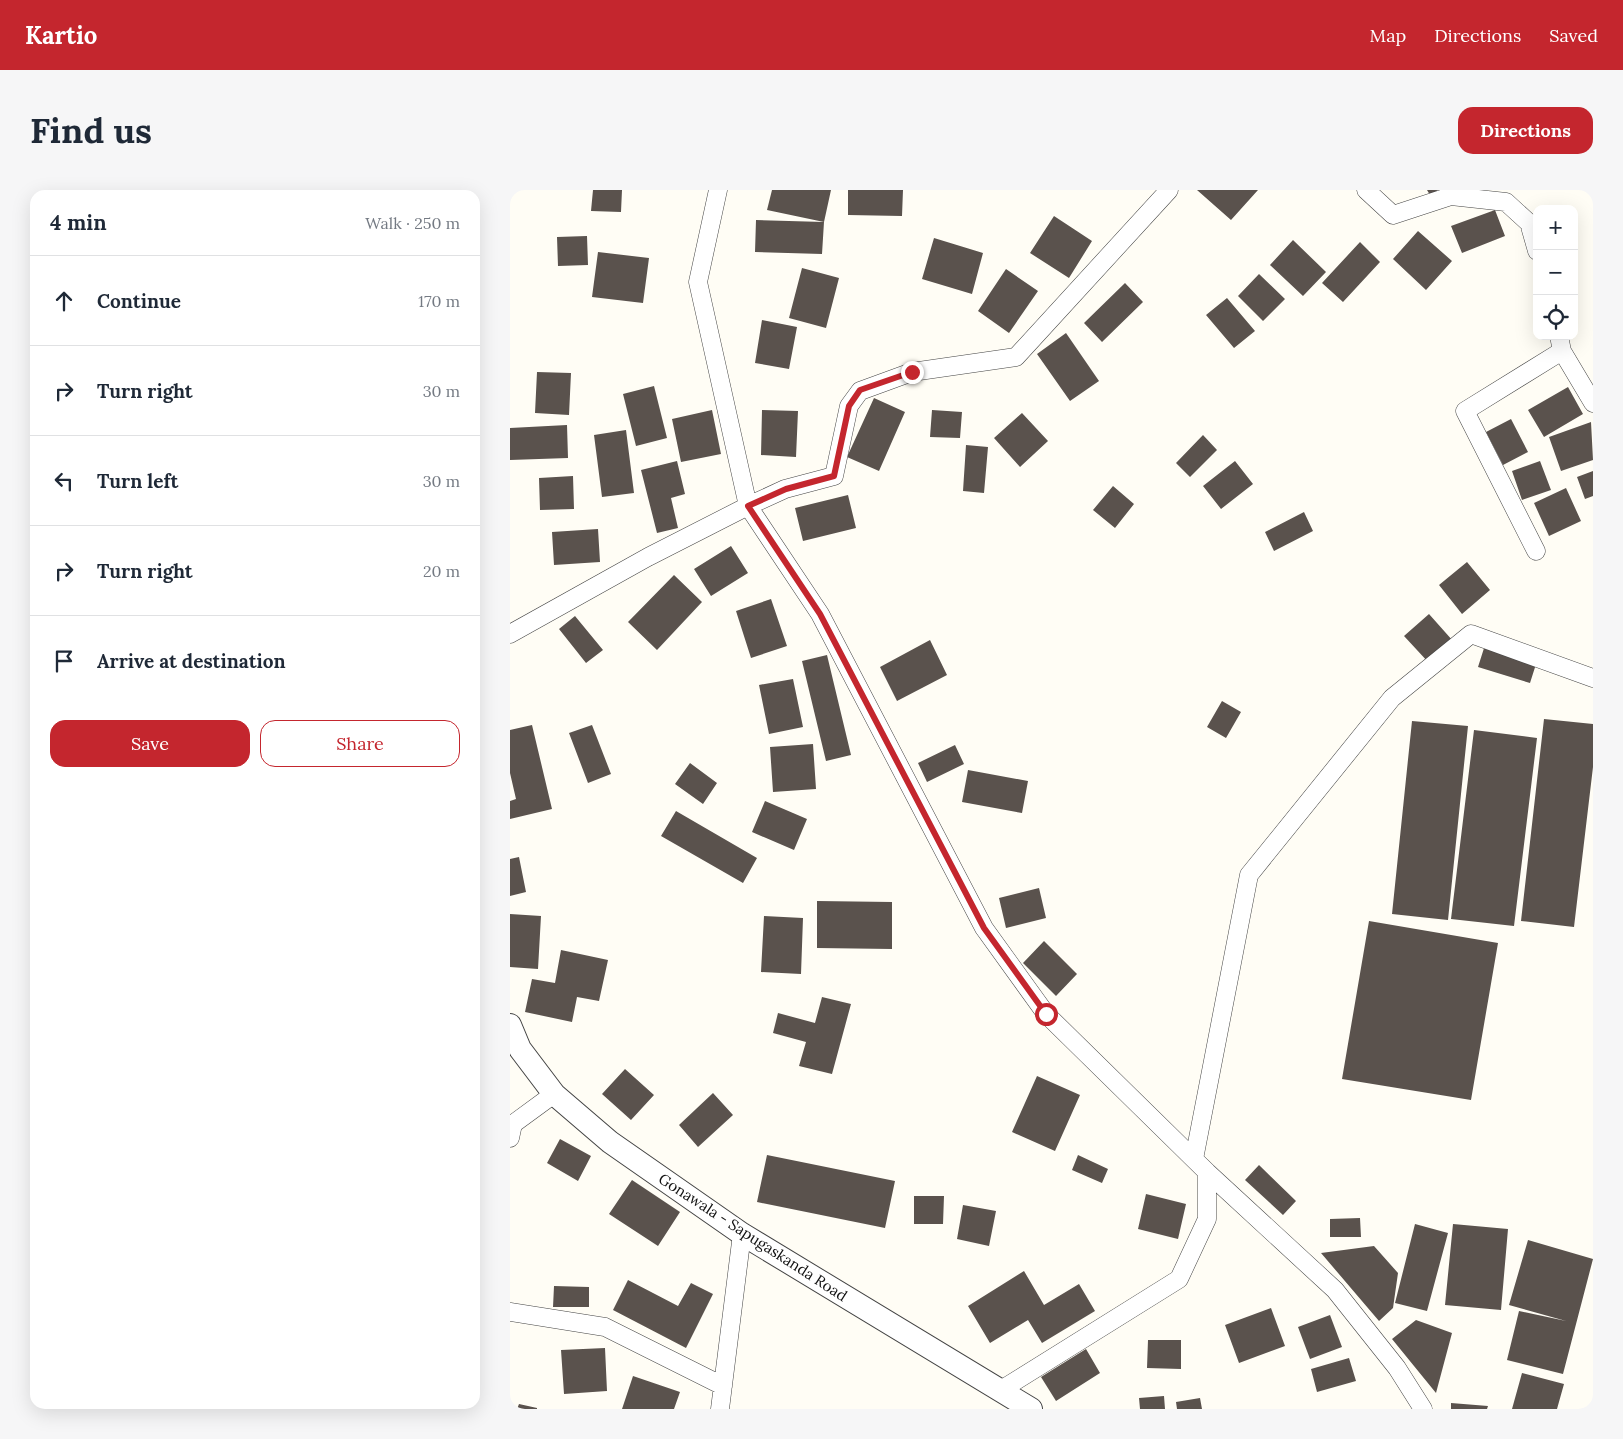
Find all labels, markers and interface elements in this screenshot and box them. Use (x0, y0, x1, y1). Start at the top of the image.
text: Kartio (25, 20, 97, 51)
text: Map (1370, 24, 1406, 47)
text: Directions (1434, 24, 1521, 47)
text: Saved (1549, 24, 1598, 47)
button: Directions (1458, 107, 1593, 154)
text: Find us (30, 108, 152, 153)
map controls (1533, 205, 1578, 340)
button: + (1533, 205, 1578, 250)
text: 4 min (50, 209, 107, 236)
text: Walk · 250 m (365, 213, 460, 233)
button: − (1533, 250, 1578, 295)
icon: ahead (50, 287, 78, 315)
text: Continue (97, 289, 181, 313)
text: 170 m (418, 291, 460, 311)
button: locate (1533, 295, 1578, 340)
route end (901, 361, 924, 384)
icon: right (50, 377, 78, 405)
text: Turn right (97, 379, 193, 403)
text: 30 m (423, 381, 460, 401)
icon: left (50, 467, 78, 495)
text: Turn left (97, 469, 178, 493)
text: 30 m (423, 471, 460, 491)
icon: right (50, 557, 78, 585)
text: Turn right (97, 559, 193, 583)
text: 20 m (423, 561, 460, 581)
icon: arrive (50, 647, 78, 675)
text: Arrive at destination (97, 649, 286, 673)
button: Save (50, 720, 250, 767)
button: Share (260, 720, 460, 767)
route start (1035, 1003, 1058, 1026)
street label: Gonawala - Sapugaskanda Road (655, 1169, 851, 1305)

